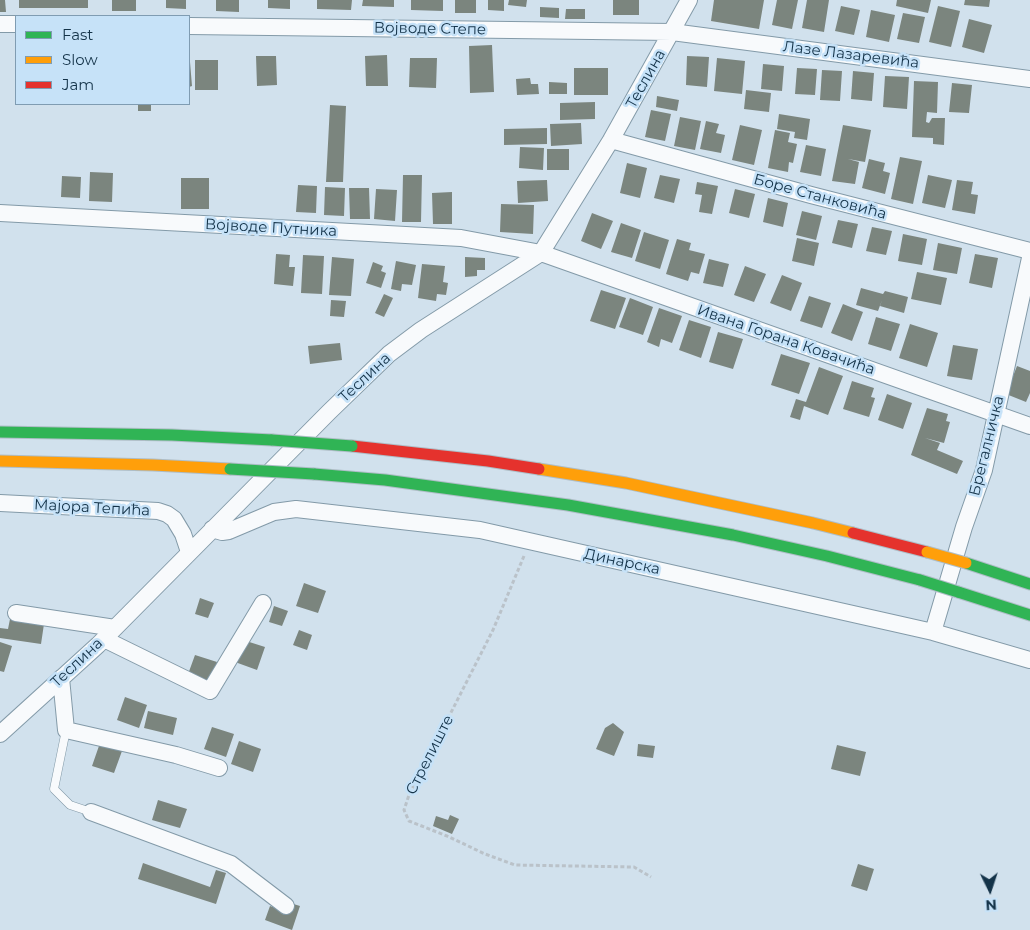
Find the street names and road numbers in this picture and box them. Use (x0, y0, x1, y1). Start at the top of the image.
street label: Војводе Степе (374, 19, 486, 39)
street label: Лазе Лазаревића (782, 38, 920, 72)
street label: Теслина (623, 47, 669, 111)
street label: Боре Станковића (752, 171, 888, 223)
street label: Војводе Путника (205, 216, 337, 240)
street label: Ивана Горана Ковачића (695, 301, 877, 379)
street label: Теслина (335, 350, 395, 406)
street label: Брегалничка (966, 394, 1008, 498)
street label: Мајора Тепића (33, 496, 151, 520)
street label: Динарска (582, 545, 662, 579)
street label: Теслина (47, 635, 107, 691)
street label: Стрелиште (402, 712, 458, 798)

